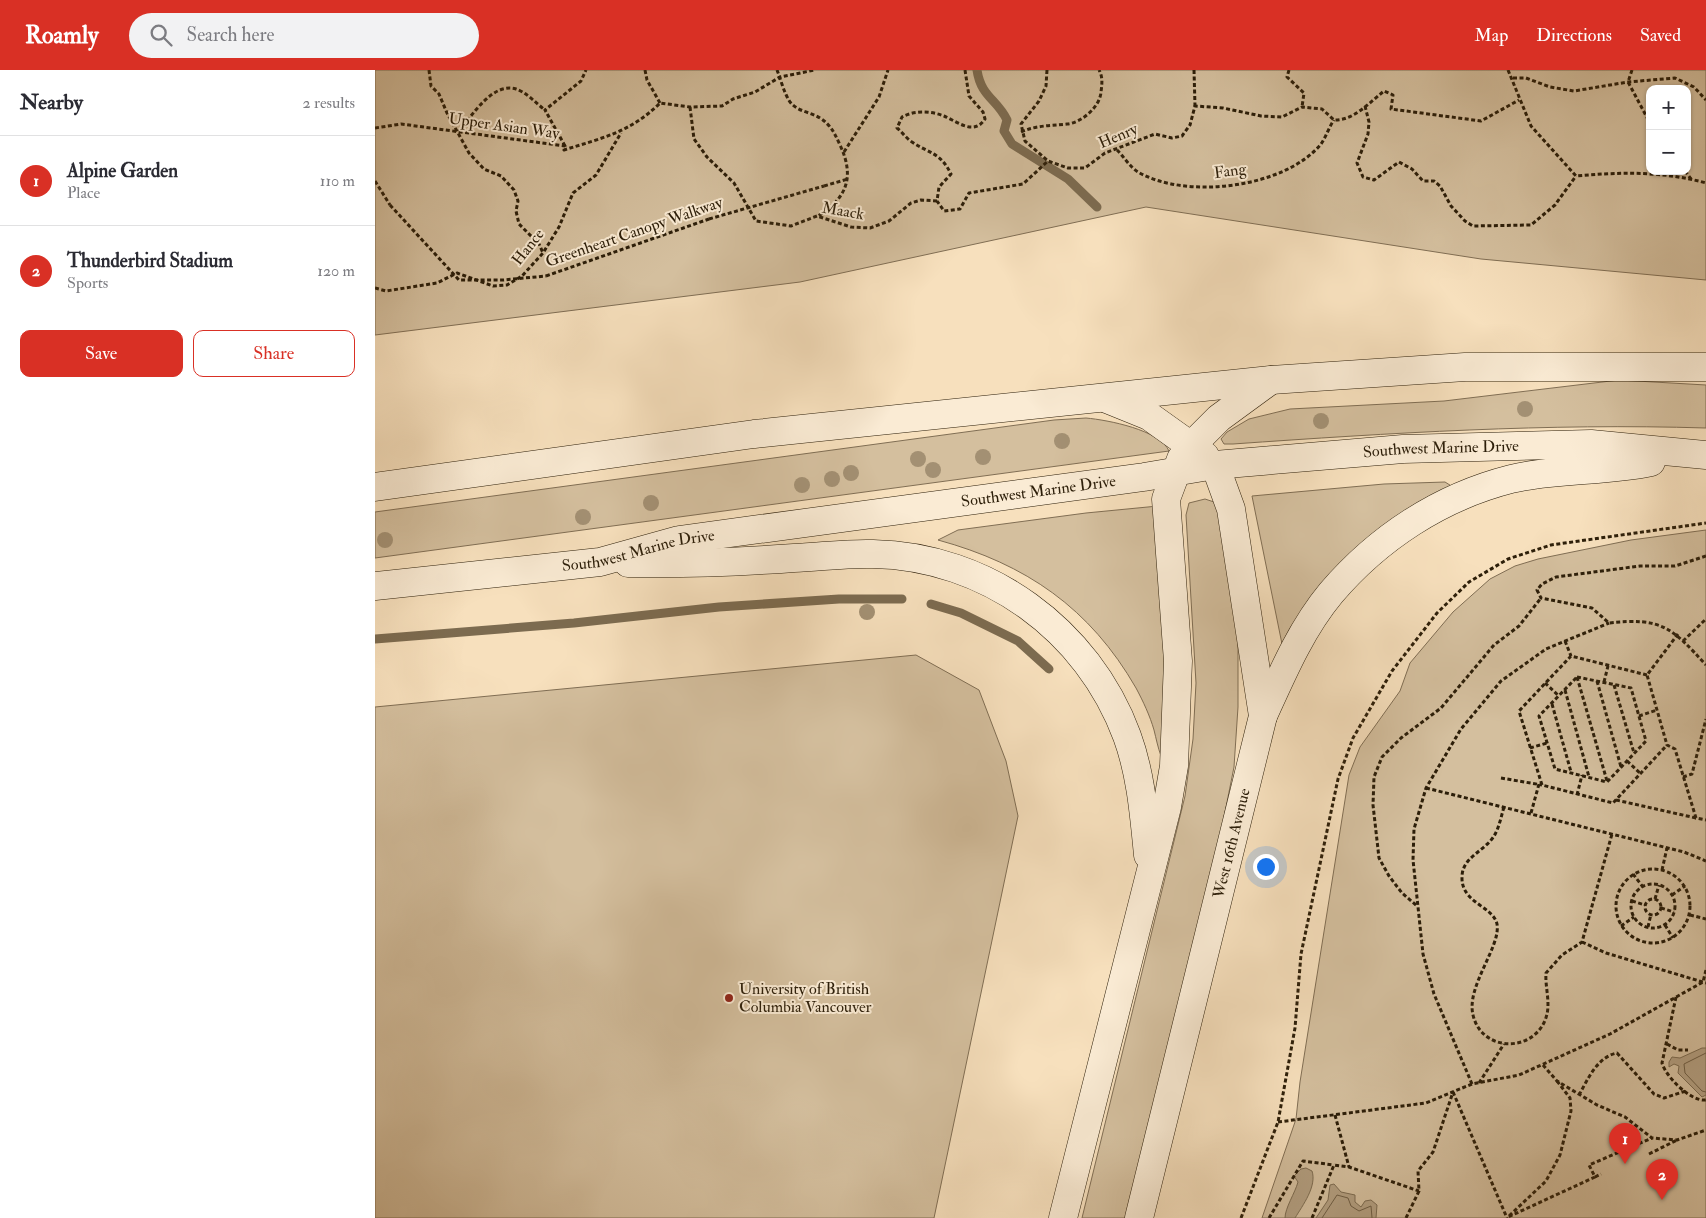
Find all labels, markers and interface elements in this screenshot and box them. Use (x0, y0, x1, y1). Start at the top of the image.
search box (129, 13, 479, 58)
text: Roamly (25, 20, 99, 51)
icon: search (147, 21, 175, 49)
text: Search here (187, 23, 274, 47)
text: Map (1475, 24, 1508, 47)
text: Directions (1536, 24, 1612, 47)
text: Saved (1640, 24, 1681, 47)
map controls (1646, 85, 1691, 175)
button: + (1646, 85, 1691, 130)
text: Nearby (20, 89, 83, 116)
text: 2 results (302, 93, 355, 113)
street label: Upper Asian Way (447, 108, 562, 145)
street label: Henry (1095, 118, 1142, 153)
button: − (1646, 130, 1691, 175)
text: Alpine Garden (67, 159, 178, 183)
street label: Fang (1213, 159, 1248, 183)
text: 1 (33, 171, 39, 191)
text: 110 m (320, 171, 355, 191)
text: Place (67, 183, 100, 203)
street label: Greenheart Canopy Walkway (543, 192, 726, 273)
street label: Maack (820, 197, 866, 225)
street label: Hance (507, 224, 549, 269)
text: Thunderbird Stadium (67, 249, 233, 273)
text: 2 (32, 261, 40, 281)
text: 120 m (317, 261, 355, 281)
text: Sports (67, 273, 108, 293)
button: Save (20, 330, 183, 377)
button: Share (193, 330, 355, 377)
street label: Southwest Marine Drive (1362, 436, 1519, 462)
street label: Southwest Marine Drive (960, 471, 1117, 512)
street label: Southwest Marine Drive (561, 525, 716, 576)
street label: West 16th Avenue (1208, 786, 1255, 901)
your location (1253, 854, 1279, 880)
place label: University of British Columbia Vancouver (739, 979, 872, 1017)
marker: University of British Columbia Vancouver (723, 992, 735, 1004)
pin: 1 (1609, 1123, 1641, 1164)
pin: 2 (1646, 1159, 1678, 1200)

